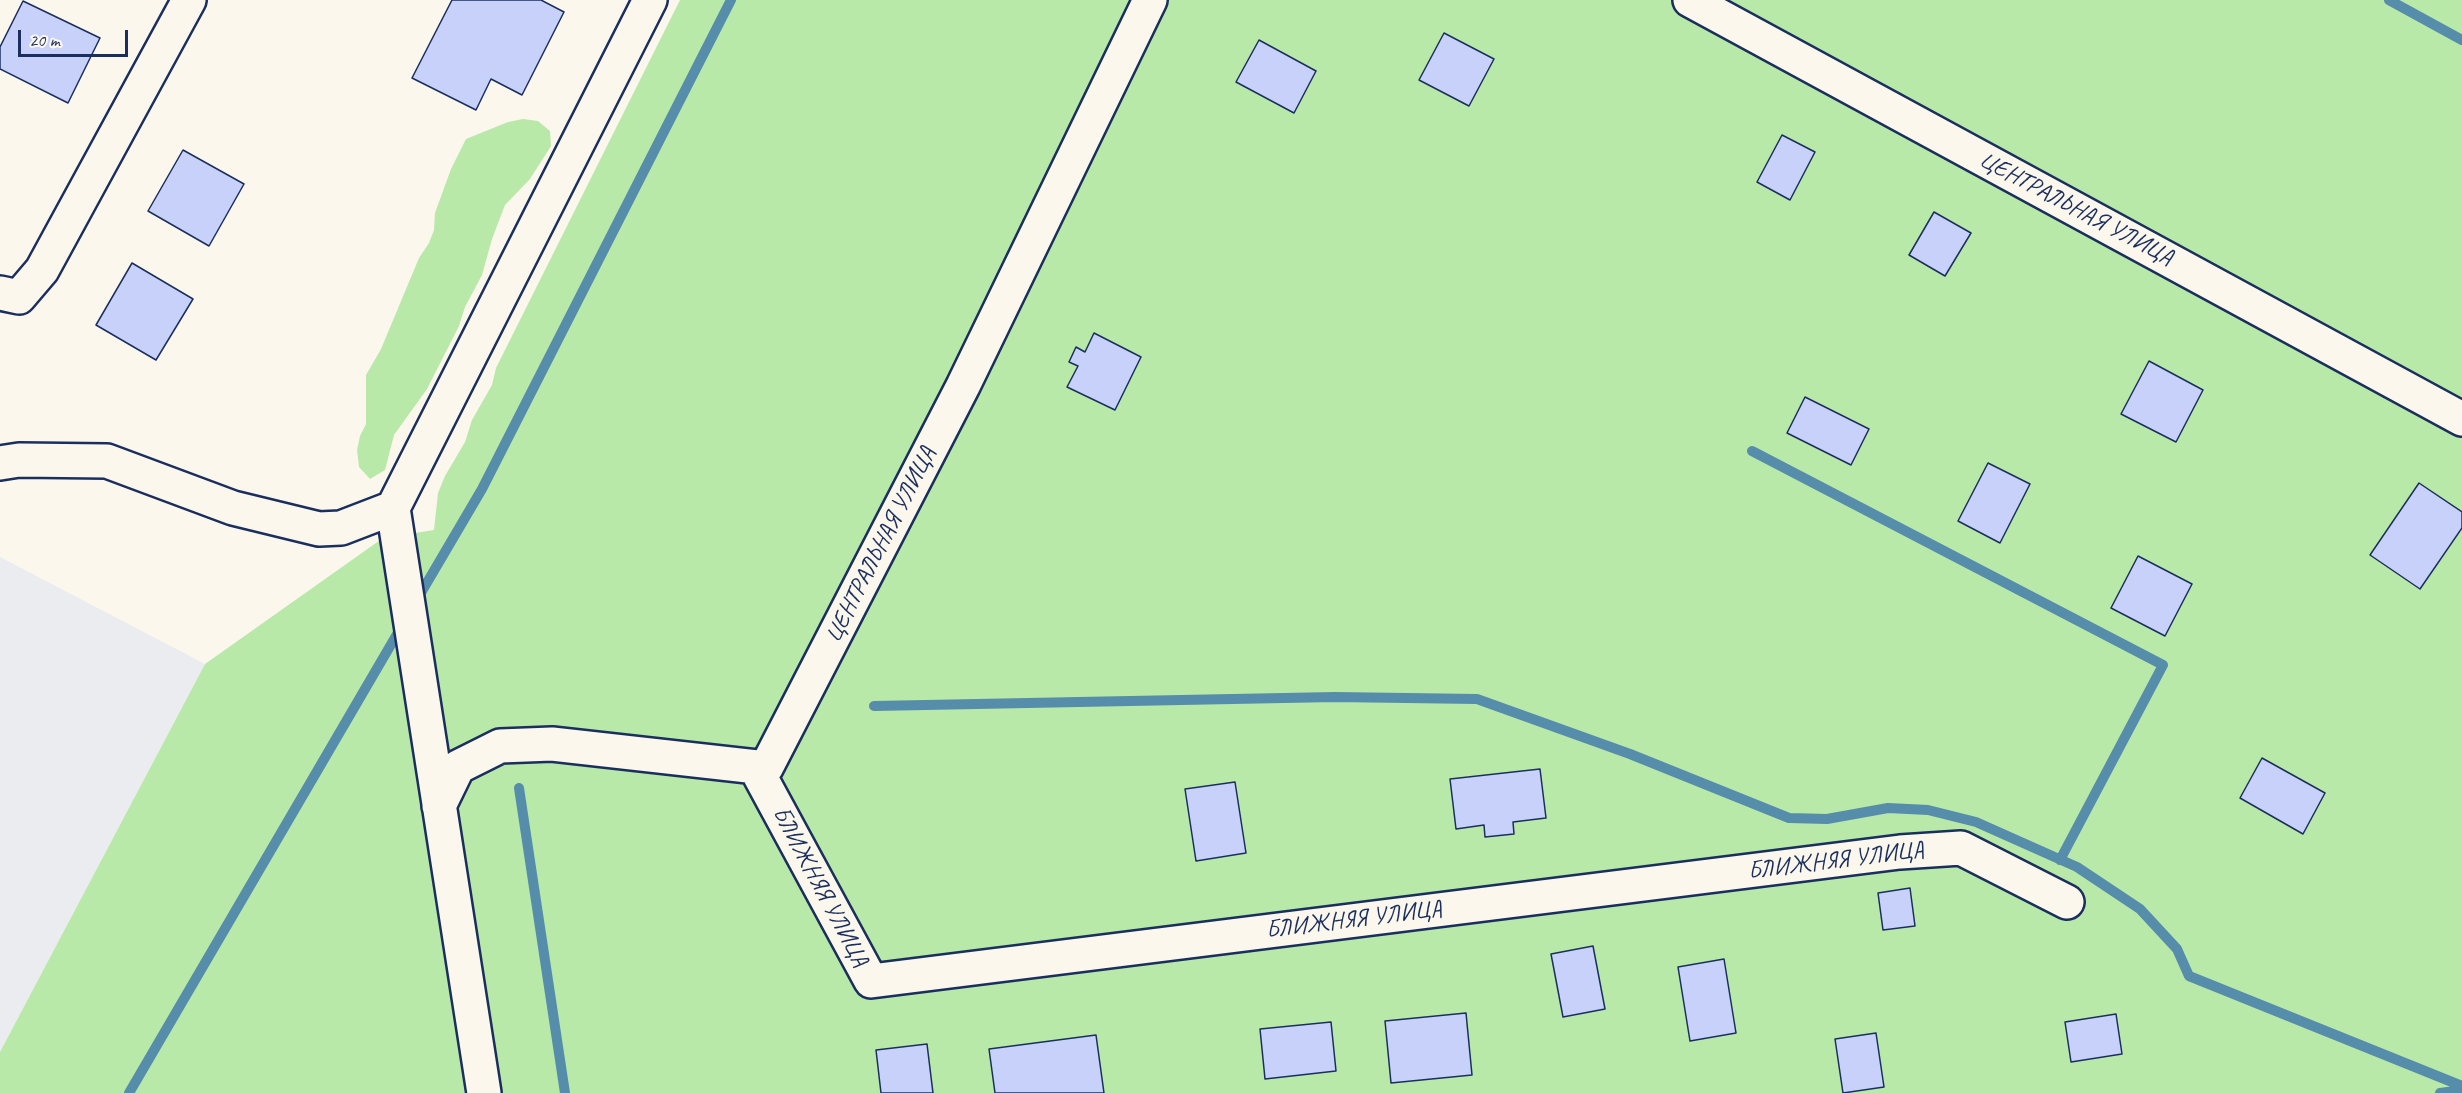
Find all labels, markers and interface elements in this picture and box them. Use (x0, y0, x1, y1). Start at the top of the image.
scale bar (21, 18, 130, 56)
text: 20 m (29, 29, 60, 51)
street label: ЦЕНТРАЛЬНАЯ УЛИЦА (1974, 146, 2178, 272)
street label: ЦЕНТРАЛЬНАЯ УЛИЦА (819, 442, 943, 648)
street label: БЛИЖНЯЯ УЛИЦА (766, 802, 874, 972)
street label: БЛИЖНЯЯ УЛИЦА (1746, 836, 1926, 886)
street label: БЛИЖНЯЯ УЛИЦА (1264, 895, 1444, 945)

